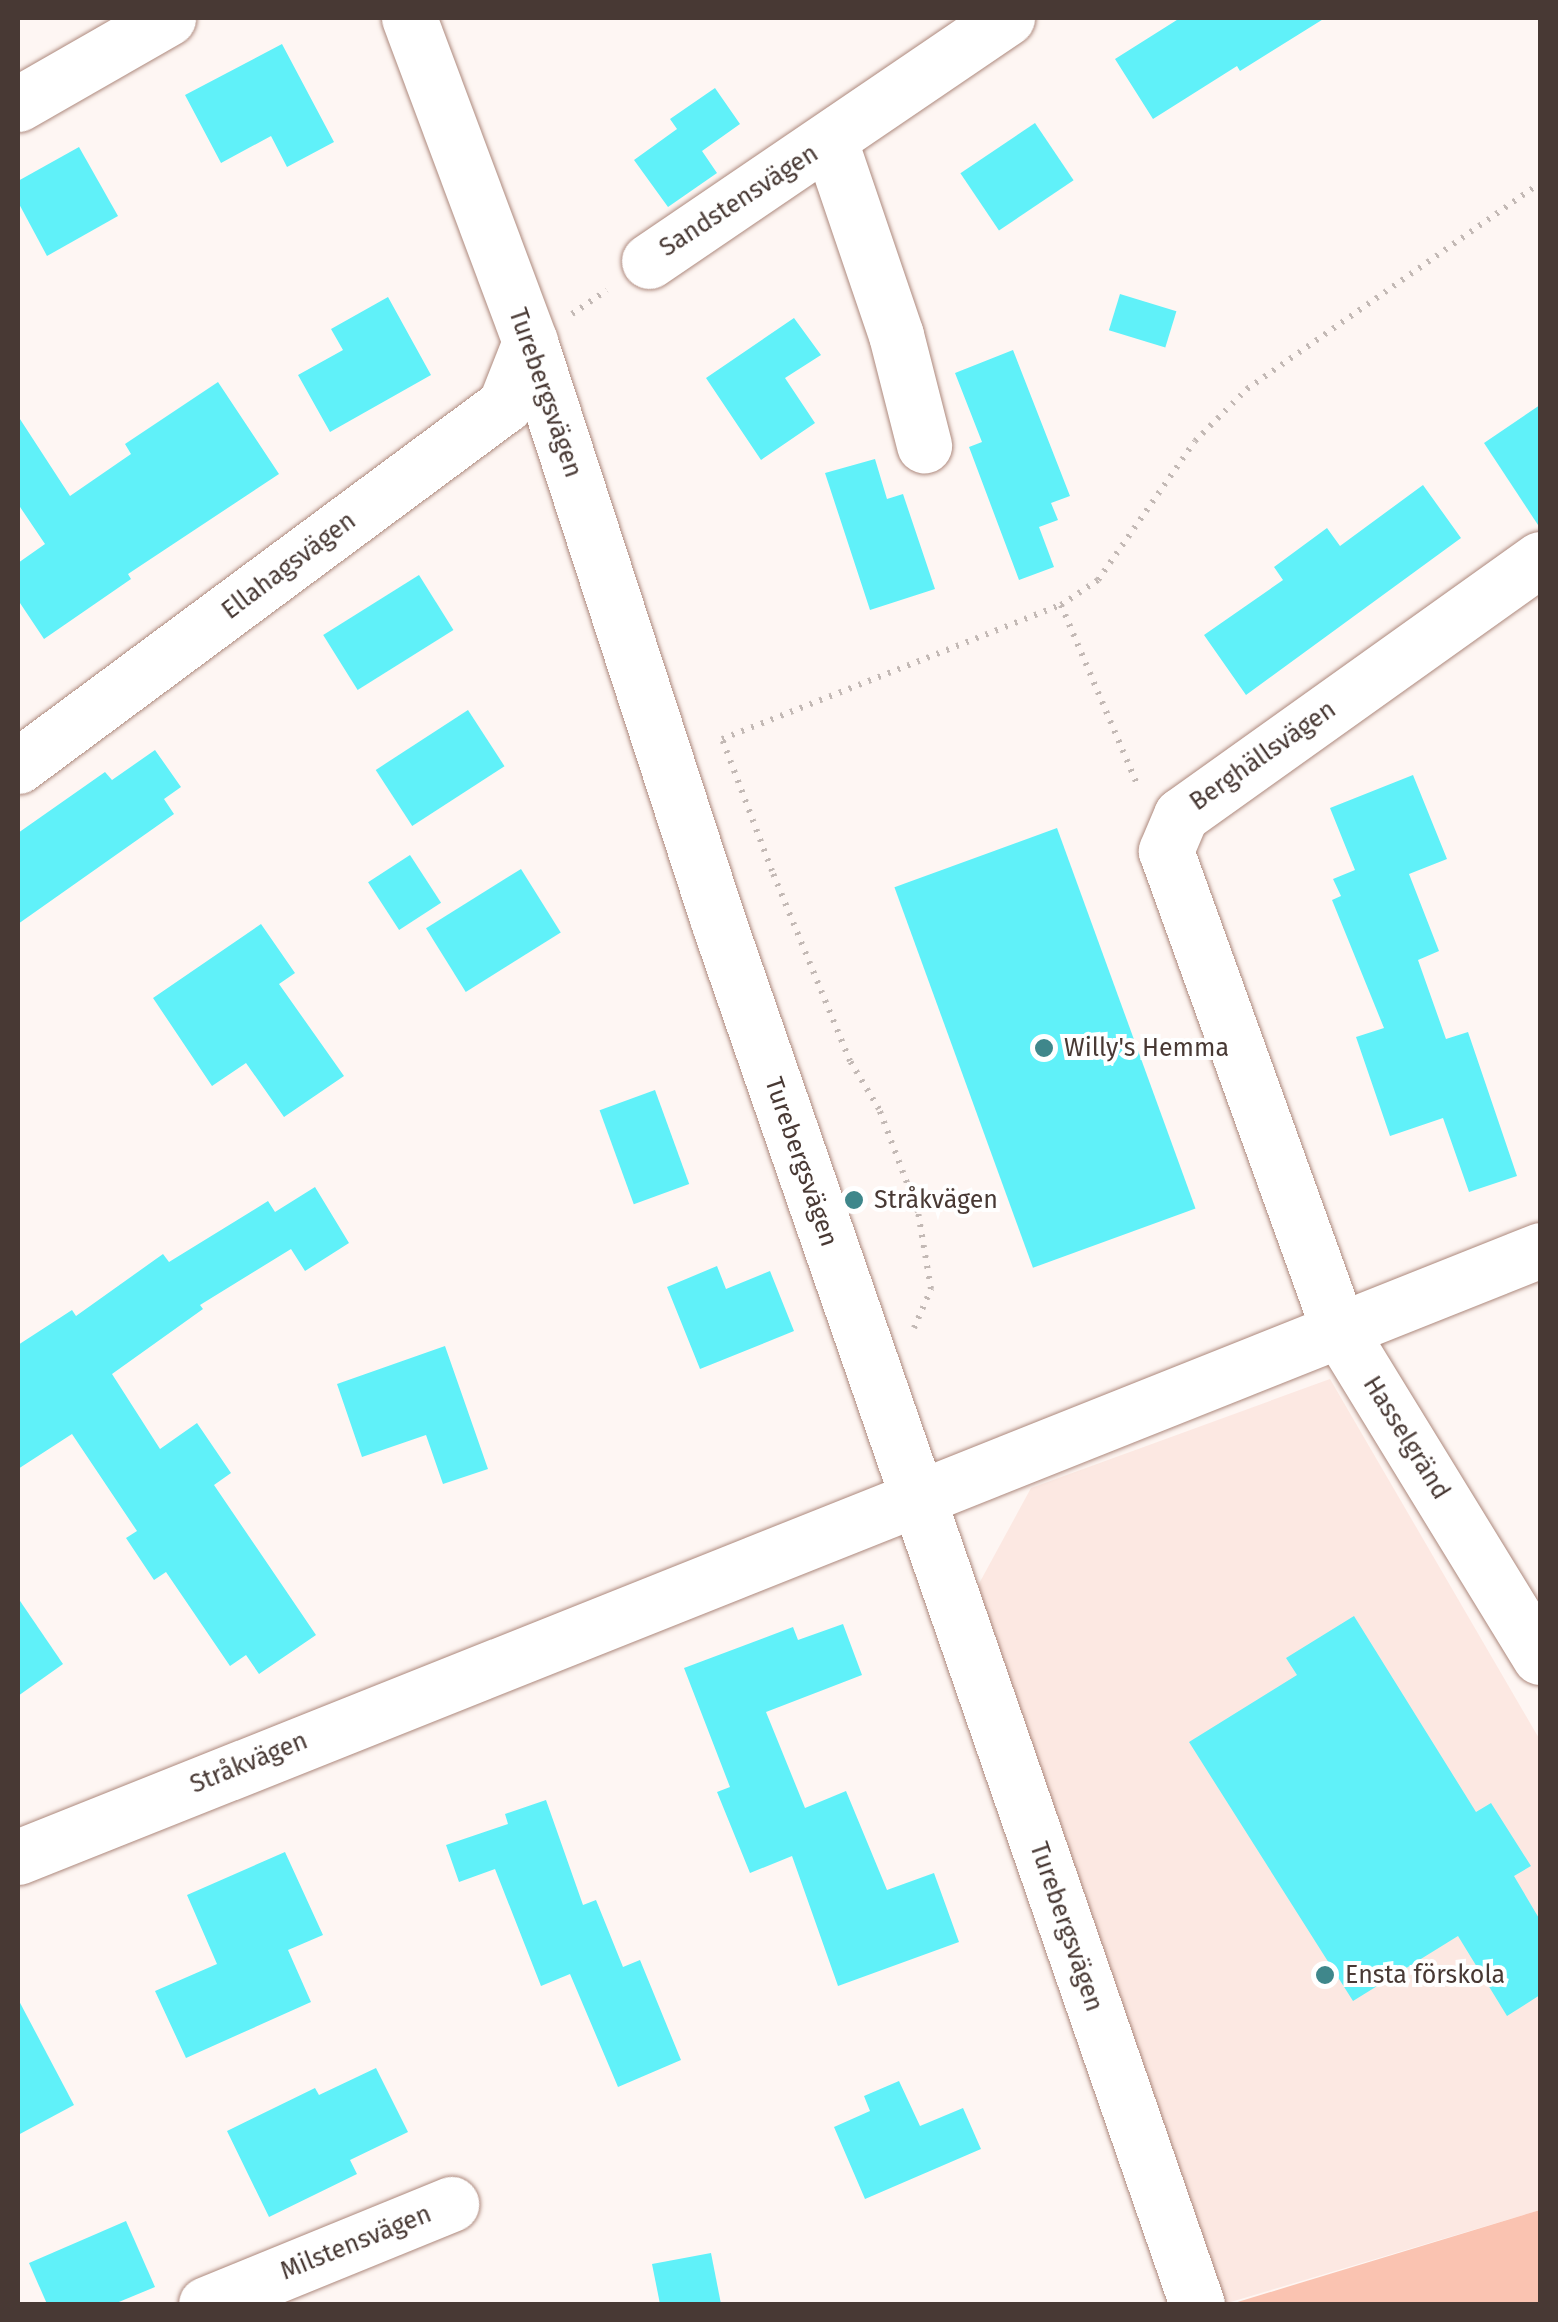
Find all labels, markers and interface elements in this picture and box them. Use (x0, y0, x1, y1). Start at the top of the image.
street label: Sandstensvägen (654, 139, 824, 263)
street label: Turebergsvägen (502, 304, 588, 482)
street label: Ellahagsvägen (216, 506, 362, 626)
street label: Berghällsvägen (1184, 695, 1342, 817)
place label: Willy's Hemma (1064, 1033, 1229, 1063)
marker: Willy's Hemma (1033, 1037, 1055, 1059)
street label: Turebergsvägen (758, 1073, 844, 1251)
place label: Stråkvägen (874, 1185, 998, 1215)
marker: Stråkvägen (843, 1189, 865, 1211)
street label: Hasselgränd (1356, 1371, 1456, 1505)
street label: Stråkvägen (186, 1726, 312, 1800)
street label: Turebergsvägen (1023, 1838, 1109, 2016)
place label: Ensta förskola (1345, 1960, 1505, 1990)
marker: Ensta förskola (1314, 1964, 1336, 1986)
street label: Milstensvägen (276, 2199, 436, 2287)

